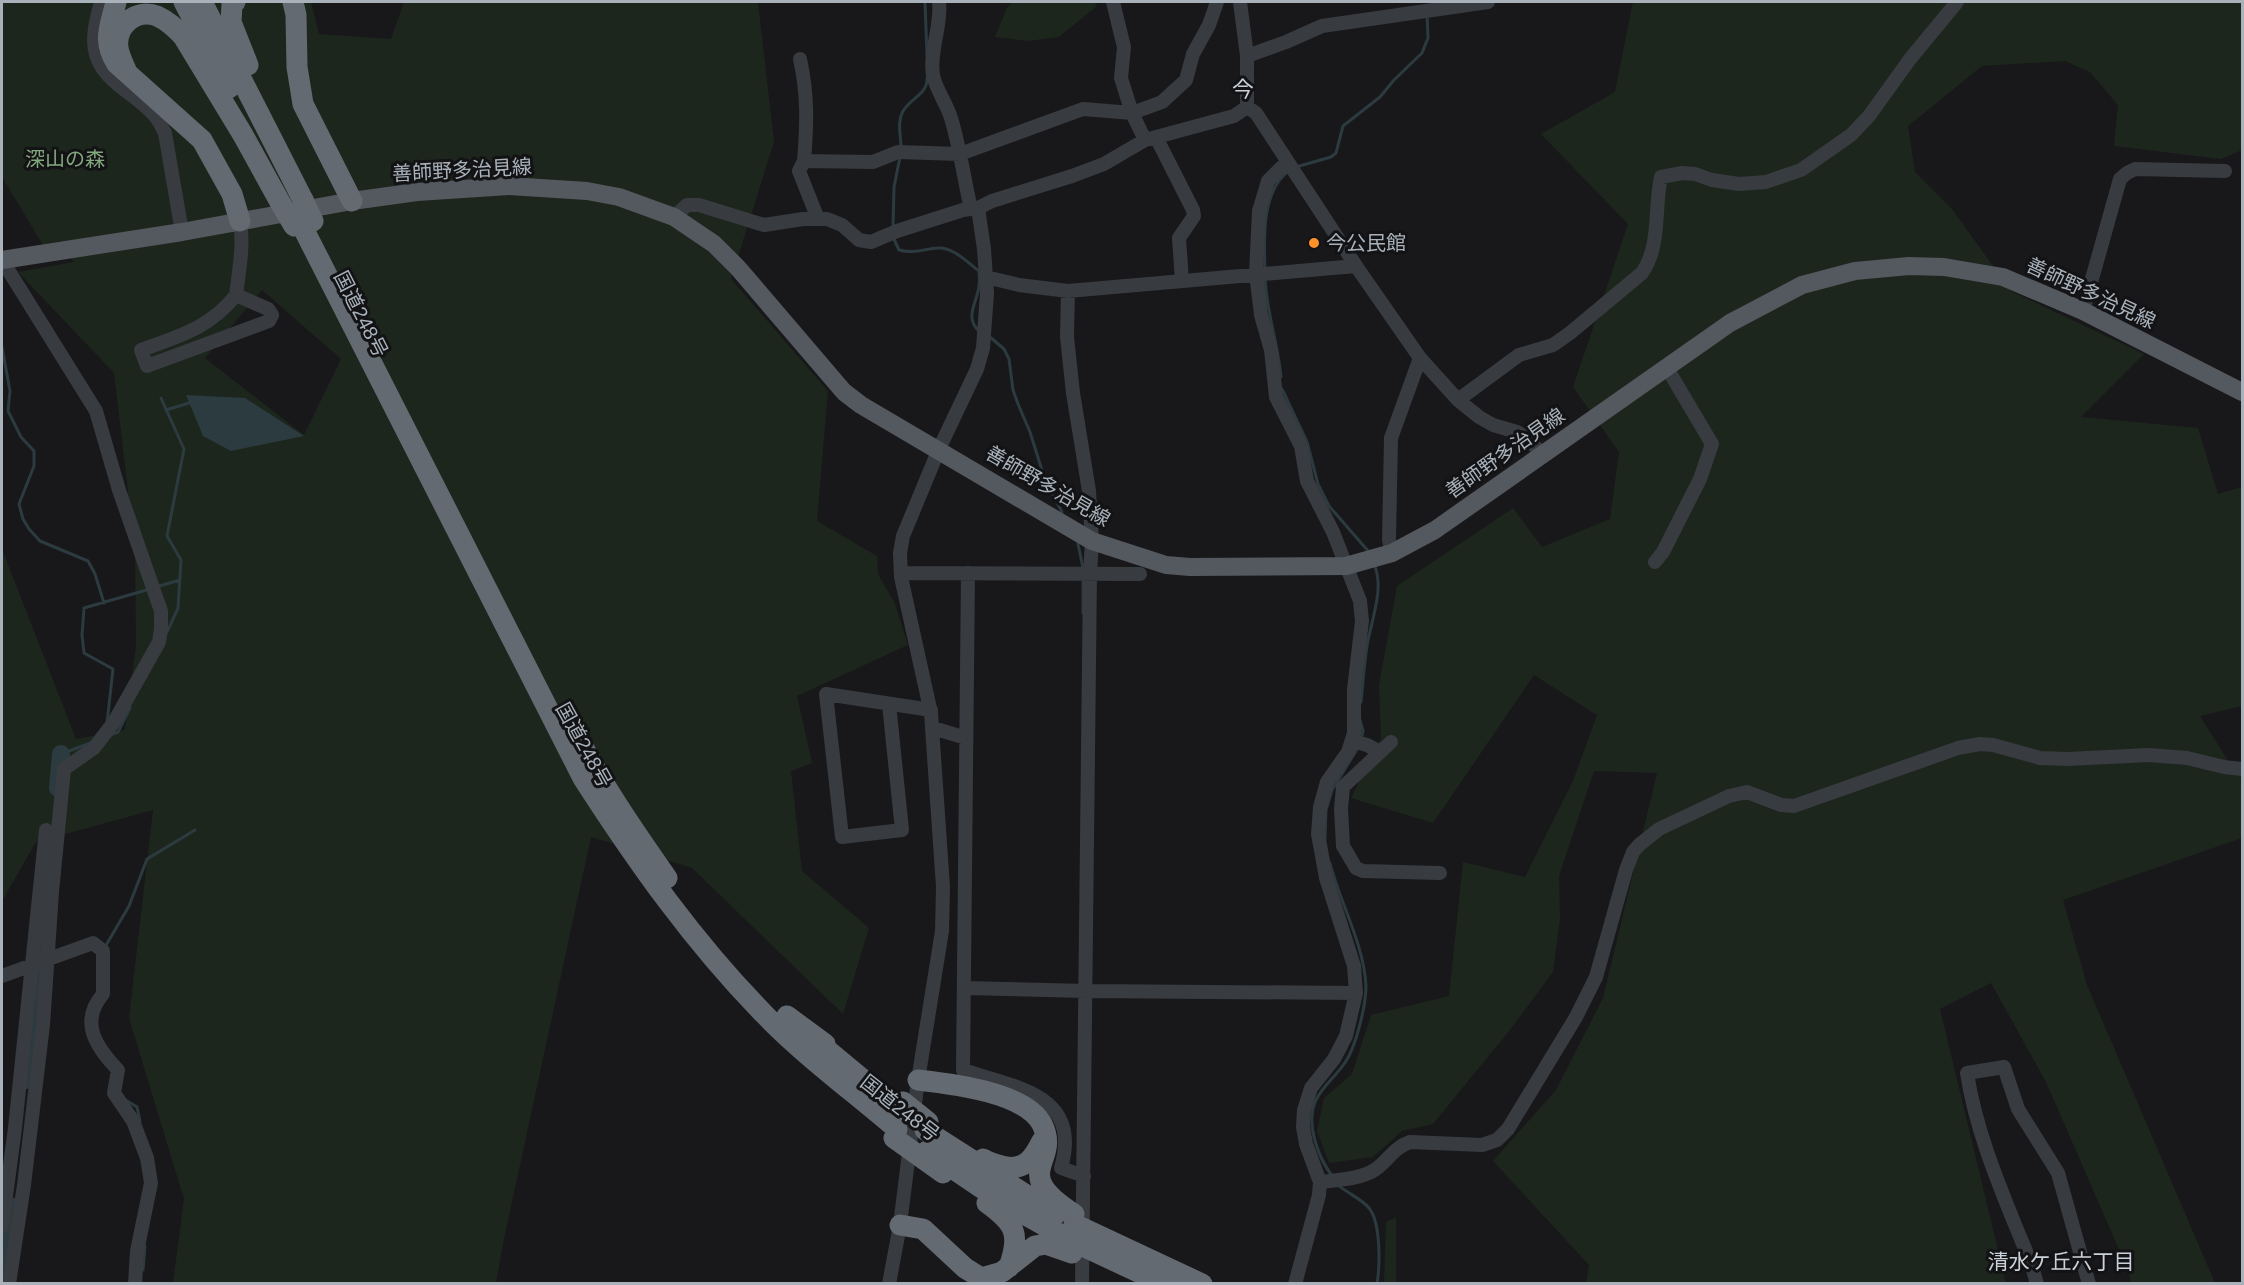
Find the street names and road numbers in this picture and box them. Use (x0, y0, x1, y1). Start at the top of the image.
street label: 善師野多治見線 (392, 155, 532, 185)
street label: 善師野多治見線 (2023, 253, 2159, 333)
street label: 国道248号 (330, 267, 392, 361)
street label: 善師野多治見線 (1441, 404, 1569, 502)
street label: 善師野多治見線 (982, 441, 1114, 531)
street label: 国道248号 (552, 699, 616, 791)
street label: 国道248号 (856, 1071, 944, 1145)

